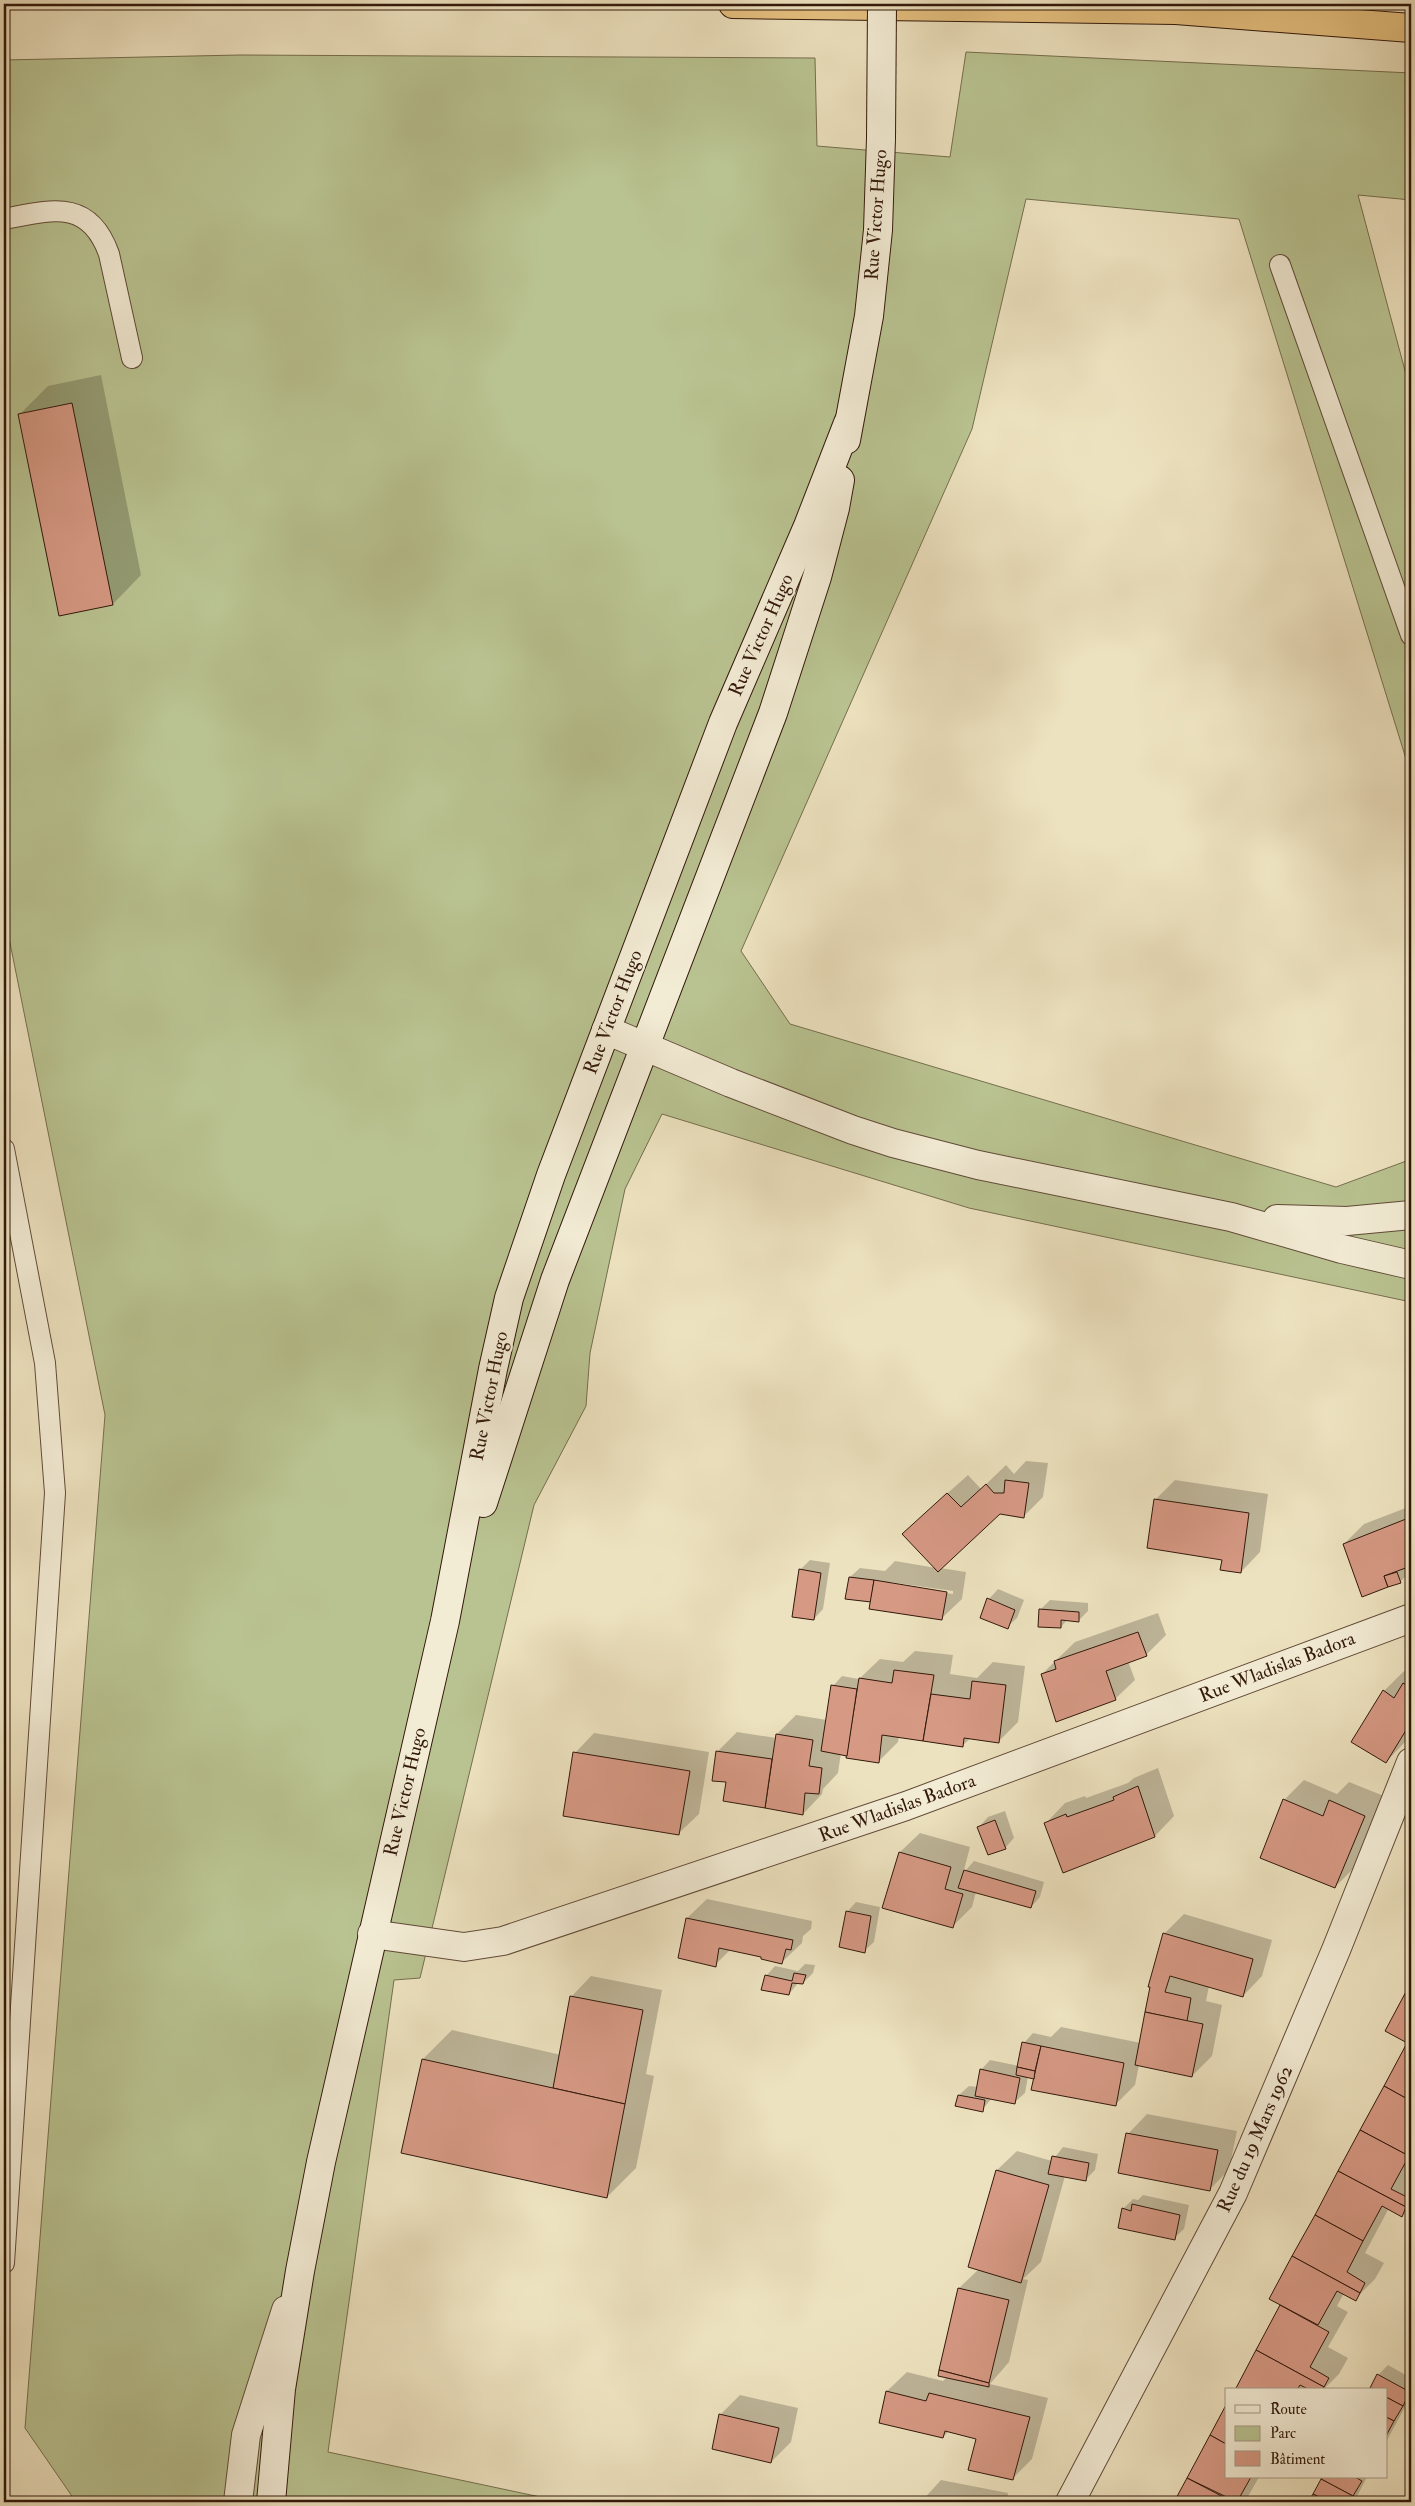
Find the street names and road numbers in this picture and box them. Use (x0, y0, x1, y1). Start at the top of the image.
street label: Rue Victor Hugo (859, 149, 893, 281)
street label: Rue Victor Hugo (723, 570, 799, 700)
street label: Rue Victor Hugo (578, 946, 648, 1078)
street label: Rue Victor Hugo (465, 1329, 513, 1463)
street label: Rue Wladislas Badora (1196, 1626, 1359, 1708)
street label: Rue Victor Hugo (379, 1725, 431, 1859)
street label: Rue Wladislas Badora (815, 1768, 979, 1848)
street label: Rue du 19 Mars 1962 (1212, 2062, 1298, 2216)

